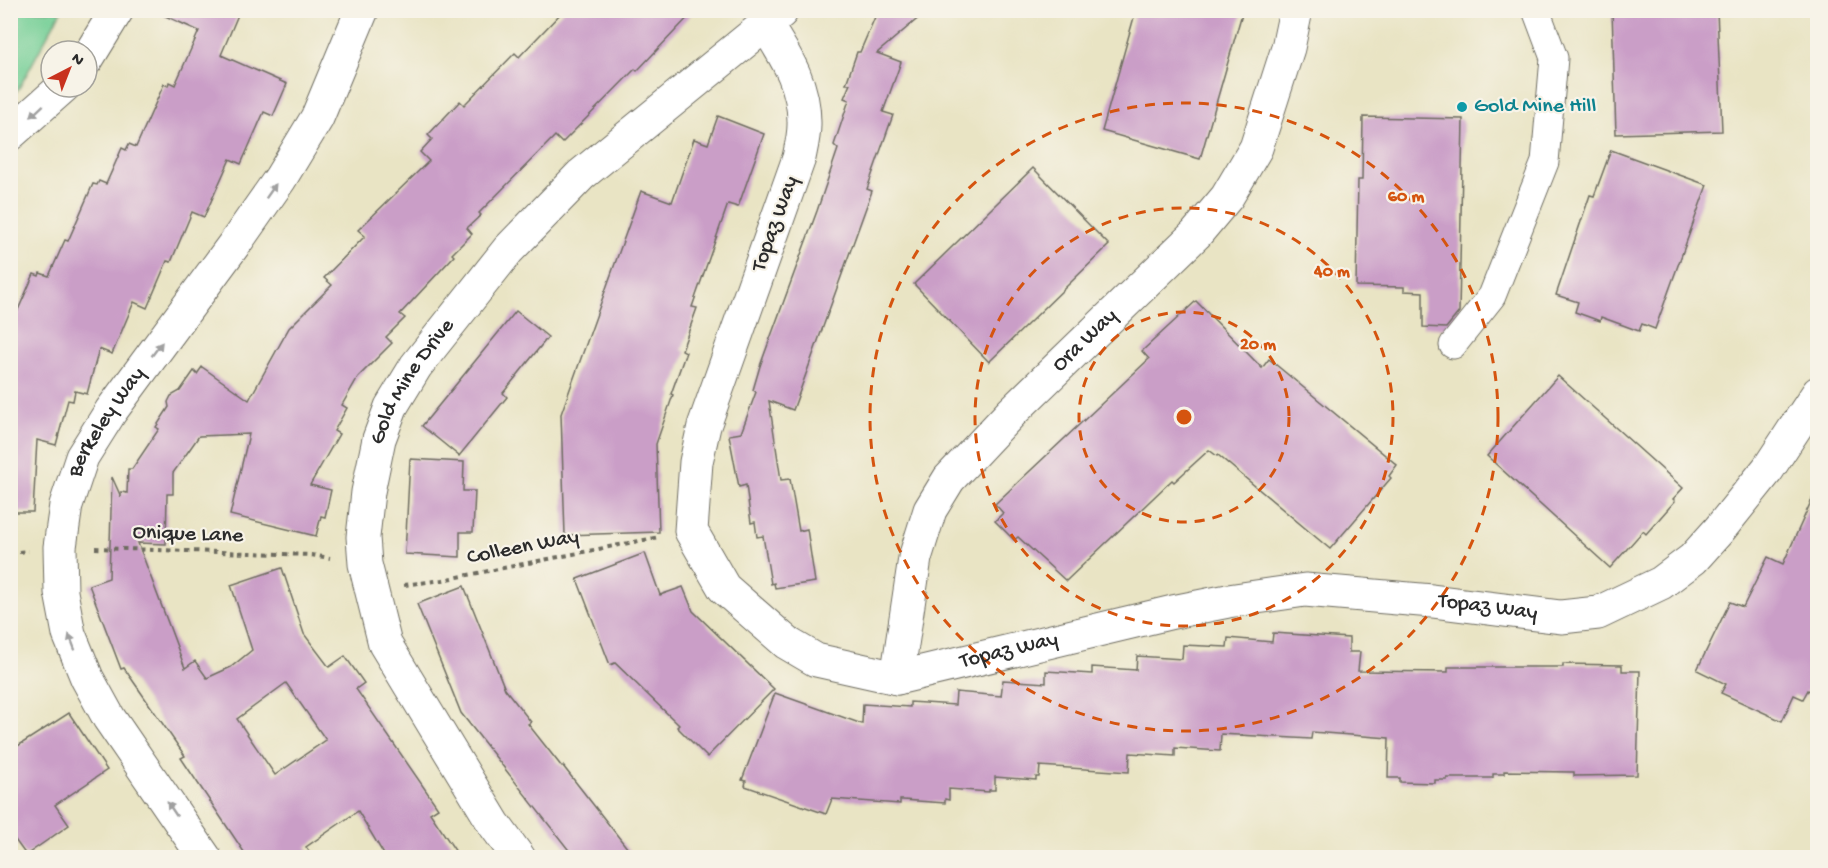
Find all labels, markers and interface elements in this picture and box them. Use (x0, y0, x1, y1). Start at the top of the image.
north arrow (39, 39, 99, 99)
text: N (66, 50, 87, 71)
place label: Gold Mine Hill (1474, 94, 1596, 120)
marker: Gold Mine Hill (1455, 100, 1469, 114)
one-way arrow (31, 104, 45, 118)
street label: Topaz Way (746, 173, 805, 277)
one-way arrow (265, 184, 277, 200)
text: 60 m (1388, 187, 1424, 208)
text: 40 m (1313, 262, 1350, 283)
street label: Ora Way (1047, 304, 1123, 378)
street label: Gold Mine Drive (365, 314, 461, 448)
text: 20 m (1240, 335, 1276, 356)
one-way arrow (150, 342, 162, 357)
street label: Berkeley Way (63, 362, 152, 482)
centre of rings (1174, 407, 1194, 427)
street label: Onique Lane (132, 520, 244, 550)
street label: Colleen Way (465, 524, 581, 572)
street label: Topaz Way (1435, 589, 1539, 627)
street label: Topaz Way (956, 627, 1061, 676)
one-way arrow (67, 633, 77, 651)
one-way arrow (166, 802, 178, 818)

